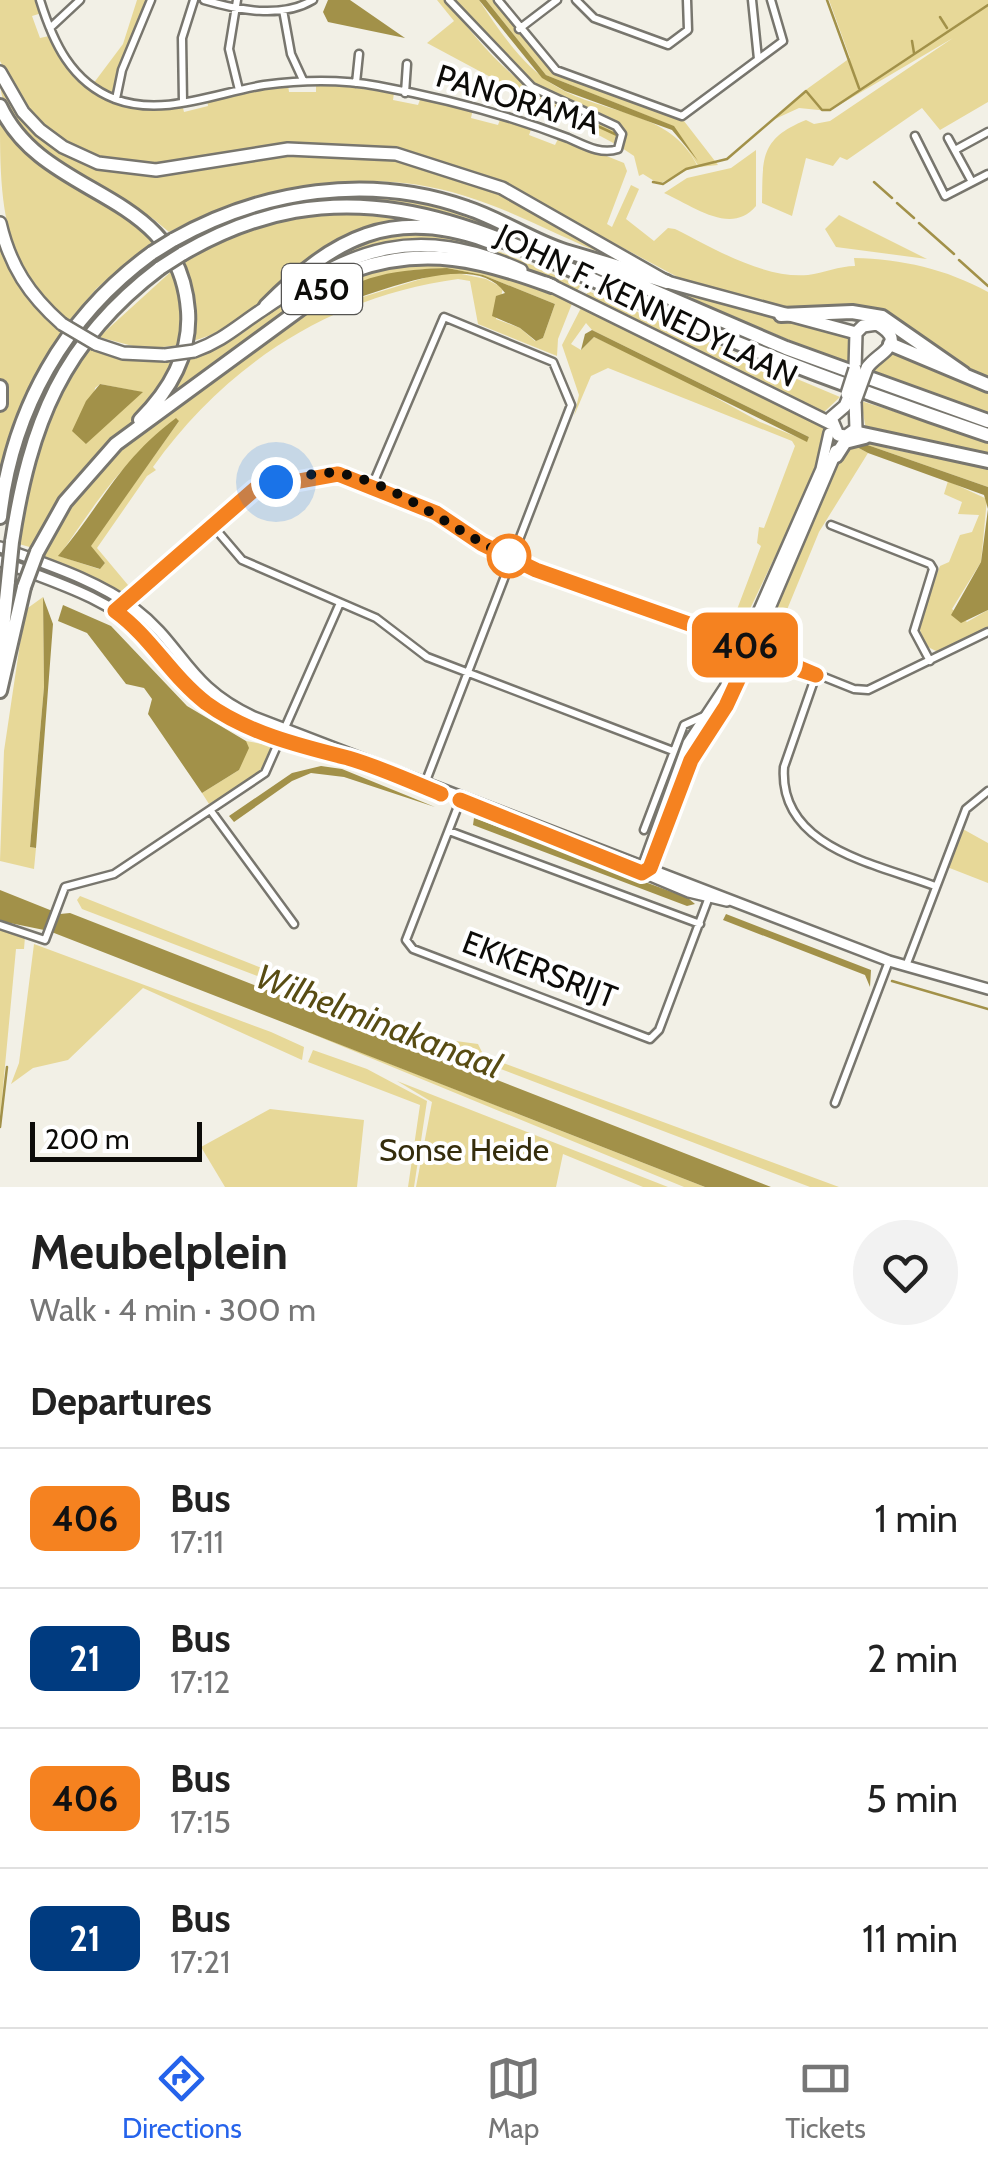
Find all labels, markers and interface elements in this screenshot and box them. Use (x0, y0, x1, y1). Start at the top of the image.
street label: PANORAMA (432, 56, 605, 142)
street label: JOHN F. KENNEDYLAAN (489, 215, 804, 395)
road number: A50 (282, 264, 362, 314)
your location (251, 457, 301, 507)
unlabelled marker (488, 535, 530, 577)
line badge: 406 (688, 612, 802, 678)
text: 406 (712, 624, 778, 667)
street label: EKKERSRIJT (457, 922, 623, 1016)
water label: Wilhelminakanaal (250, 954, 509, 1088)
scale bar (30, 1117, 202, 1162)
text: 200 m (45, 1122, 130, 1156)
park label: Sonse Heide (379, 1130, 549, 1169)
button: heart (853, 1220, 958, 1325)
text: Meubelplein (30, 1223, 288, 1281)
text: Walk · 4 min · 300 m (30, 1290, 316, 1329)
text: Departures (30, 1378, 212, 1425)
text: Bus (170, 1475, 231, 1522)
text: 1 min (874, 1495, 958, 1542)
text: 406 (52, 1497, 118, 1540)
text: 17:11 (170, 1522, 224, 1561)
text: Bus (170, 1615, 231, 1662)
text: 2 min (867, 1635, 958, 1682)
text: 21 (69, 1637, 101, 1680)
text: 17:12 (170, 1662, 230, 1701)
text: Bus (170, 1755, 231, 1802)
text: 5 min (866, 1775, 958, 1822)
text: 406 (52, 1777, 118, 1820)
text: 17:15 (170, 1802, 231, 1841)
text: Bus (170, 1895, 231, 1942)
text: 11 min (862, 1915, 958, 1962)
text: 21 (69, 1917, 101, 1960)
text: 17:21 (170, 1942, 230, 1981)
tab: Directions (122, 2051, 242, 2145)
tab: Map (486, 2051, 541, 2145)
tab: Tickets (785, 2051, 866, 2145)

